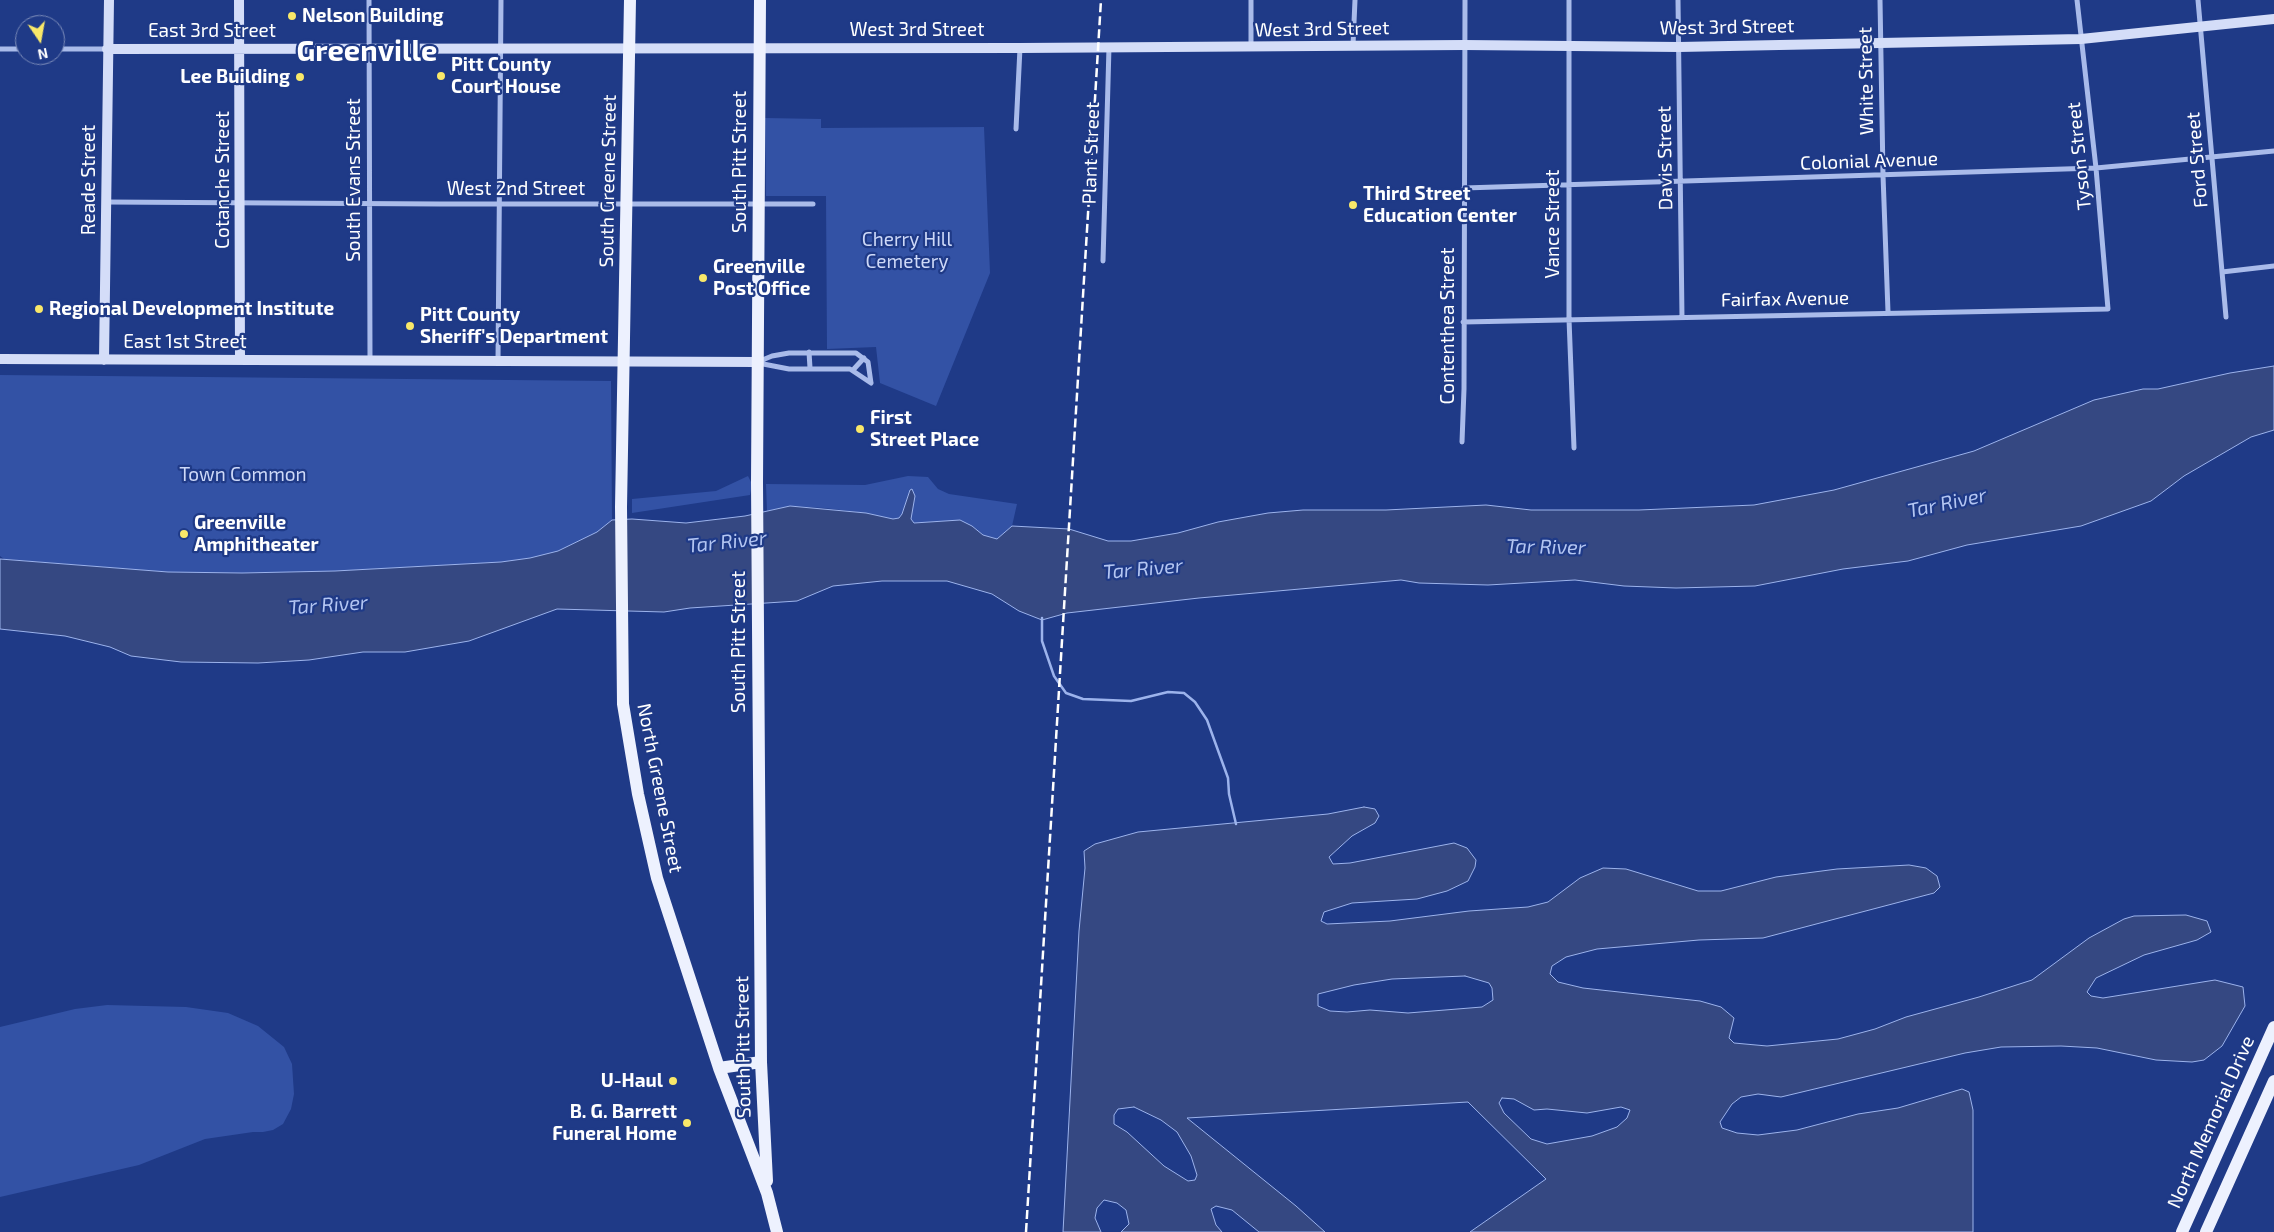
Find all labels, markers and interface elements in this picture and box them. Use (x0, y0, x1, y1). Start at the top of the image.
place label: Nelson Building (302, 5, 443, 27)
marker: Nelson Building (286, 10, 298, 22)
street label: West 3rd Street (1659, 14, 1795, 40)
north arrow (15, 15, 65, 65)
street label: West 3rd Street (1254, 16, 1390, 42)
street label: West 3rd Street (850, 19, 984, 41)
street label: East 3rd Street (148, 20, 276, 42)
street label: White Street (1854, 27, 1878, 135)
district label: Greenville (297, 34, 437, 68)
text: N (36, 45, 50, 64)
place label: Pitt County Court House (451, 54, 561, 98)
place label: Lee Building (180, 66, 290, 88)
marker: Pitt County Court House (435, 70, 447, 82)
marker: Lee Building (294, 71, 306, 83)
street label: South Pitt Street (729, 91, 751, 233)
street label: South Greene Street (595, 94, 621, 268)
street label: South Evans Street (343, 98, 365, 262)
street label: Plant Street (1078, 101, 1104, 205)
street label: Tyson Street (2062, 101, 2096, 211)
street label: Davis Street (1653, 106, 1677, 210)
street label: Cotanche Street (212, 111, 234, 249)
street label: Ford Street (2181, 111, 2213, 209)
street label: Reade Street (78, 125, 100, 235)
street label: Colonial Avenue (1800, 147, 1938, 175)
street label: Vance Street (1542, 170, 1564, 278)
street label: West 2nd Street (447, 178, 585, 200)
place label: Third Street Education Center (1363, 183, 1517, 227)
marker: Third Street Education Center (1347, 199, 1359, 211)
park label: Cherry Hill Cemetery (862, 229, 952, 273)
street label: Contenthea Street (1437, 247, 1459, 405)
place label: Greenville Post Office (713, 256, 810, 300)
marker: Greenville Post Office (697, 272, 709, 284)
street label: Fairfax Avenue (1721, 286, 1849, 312)
place label: Regional Development Institute (49, 298, 334, 320)
marker: Regional Development Institute (33, 303, 45, 315)
place label: Pitt County Sheriff's Department (420, 304, 608, 348)
marker: Pitt County Sheriff's Department (404, 320, 416, 332)
street label: East 1st Street (123, 331, 247, 353)
place label: First Street Place (870, 407, 979, 451)
marker: First Street Place (854, 423, 866, 435)
park label: Town Common (179, 464, 307, 486)
water label: Tar River (1905, 483, 1989, 523)
place label: Greenville Amphitheater (194, 512, 319, 556)
water label: Tar River (686, 526, 768, 558)
marker: Greenville Amphitheater (178, 528, 190, 540)
water label: Tar River (1506, 534, 1586, 560)
water label: Tar River (1102, 554, 1184, 584)
street label: South Pitt Street (728, 571, 750, 713)
water label: Tar River (287, 590, 369, 620)
street label: North Greene Street (632, 701, 688, 875)
street label: South Pitt Street (730, 976, 756, 1118)
street label: North Memorial Drive (2163, 1032, 2259, 1212)
place label: U-Haul (601, 1070, 663, 1092)
marker: U-Haul (667, 1075, 679, 1087)
place label: B. G. Barrett Funeral Home (552, 1101, 677, 1145)
marker: B. G. Barrett Funeral Home (681, 1117, 693, 1129)

